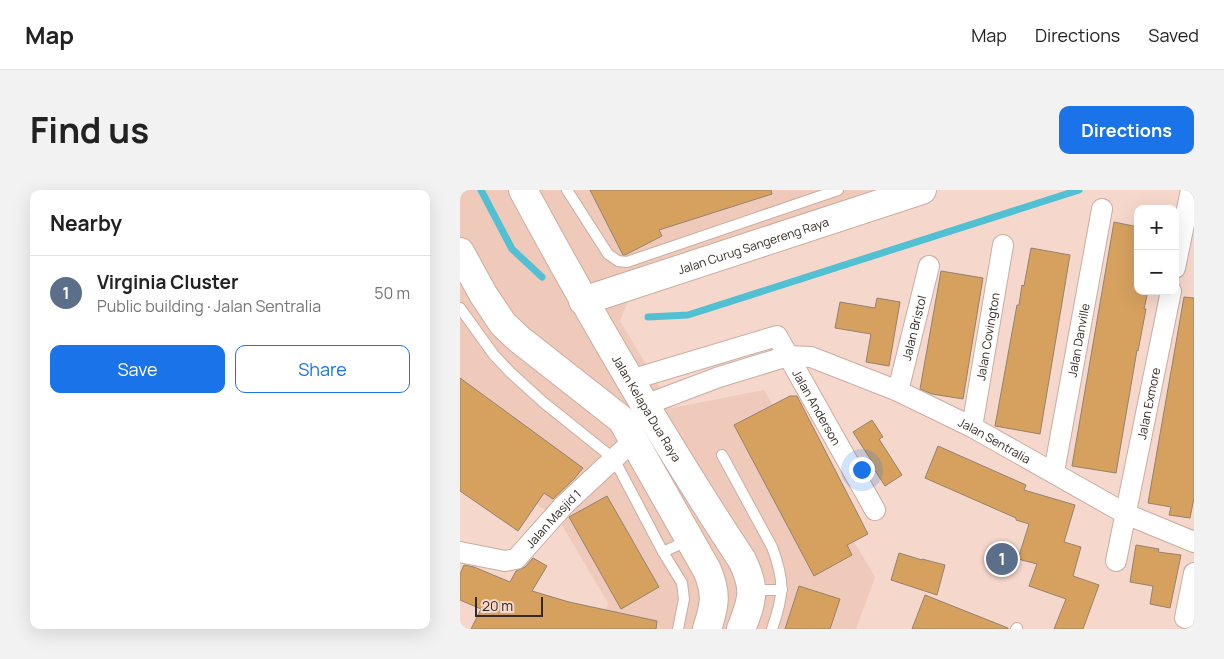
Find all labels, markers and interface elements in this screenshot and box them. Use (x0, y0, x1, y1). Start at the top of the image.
text: Map (25, 18, 74, 51)
text: Map (971, 23, 1007, 47)
text: Directions (1035, 23, 1120, 47)
text: Saved (1148, 23, 1199, 47)
text: Find us (30, 106, 149, 154)
button: Directions (1059, 106, 1194, 154)
map controls (1134, 205, 1179, 295)
button: + (1134, 205, 1179, 250)
text: Nearby (50, 209, 122, 237)
street label: Jalan Curug Sangereng Raya (676, 213, 831, 278)
button: − (1134, 250, 1179, 295)
text: Virginia Cluster (97, 269, 239, 295)
text: 1 (62, 282, 70, 304)
text: 50 m (374, 282, 410, 304)
street label: Jalan Covington (972, 291, 1003, 381)
street label: Jalan Bristol (897, 294, 930, 362)
text: Public building · Jalan Sentralia (97, 295, 321, 317)
street label: Jalan Danville (1063, 302, 1093, 378)
button: Save (50, 345, 225, 393)
button: Share (235, 345, 410, 393)
street label: Jalan Kelapa Dua Raya (609, 352, 686, 465)
street label: Jalan Anderson (789, 366, 845, 448)
street label: Jalan Exmore (1133, 366, 1164, 441)
street label: Jalan Sentralia (955, 413, 1034, 467)
your location (849, 457, 875, 483)
street label: Jalan Masjid 1 (521, 485, 584, 551)
pin: 1 (986, 540, 1018, 578)
scale bar (475, 594, 542, 617)
text: 20 m (482, 596, 513, 615)

